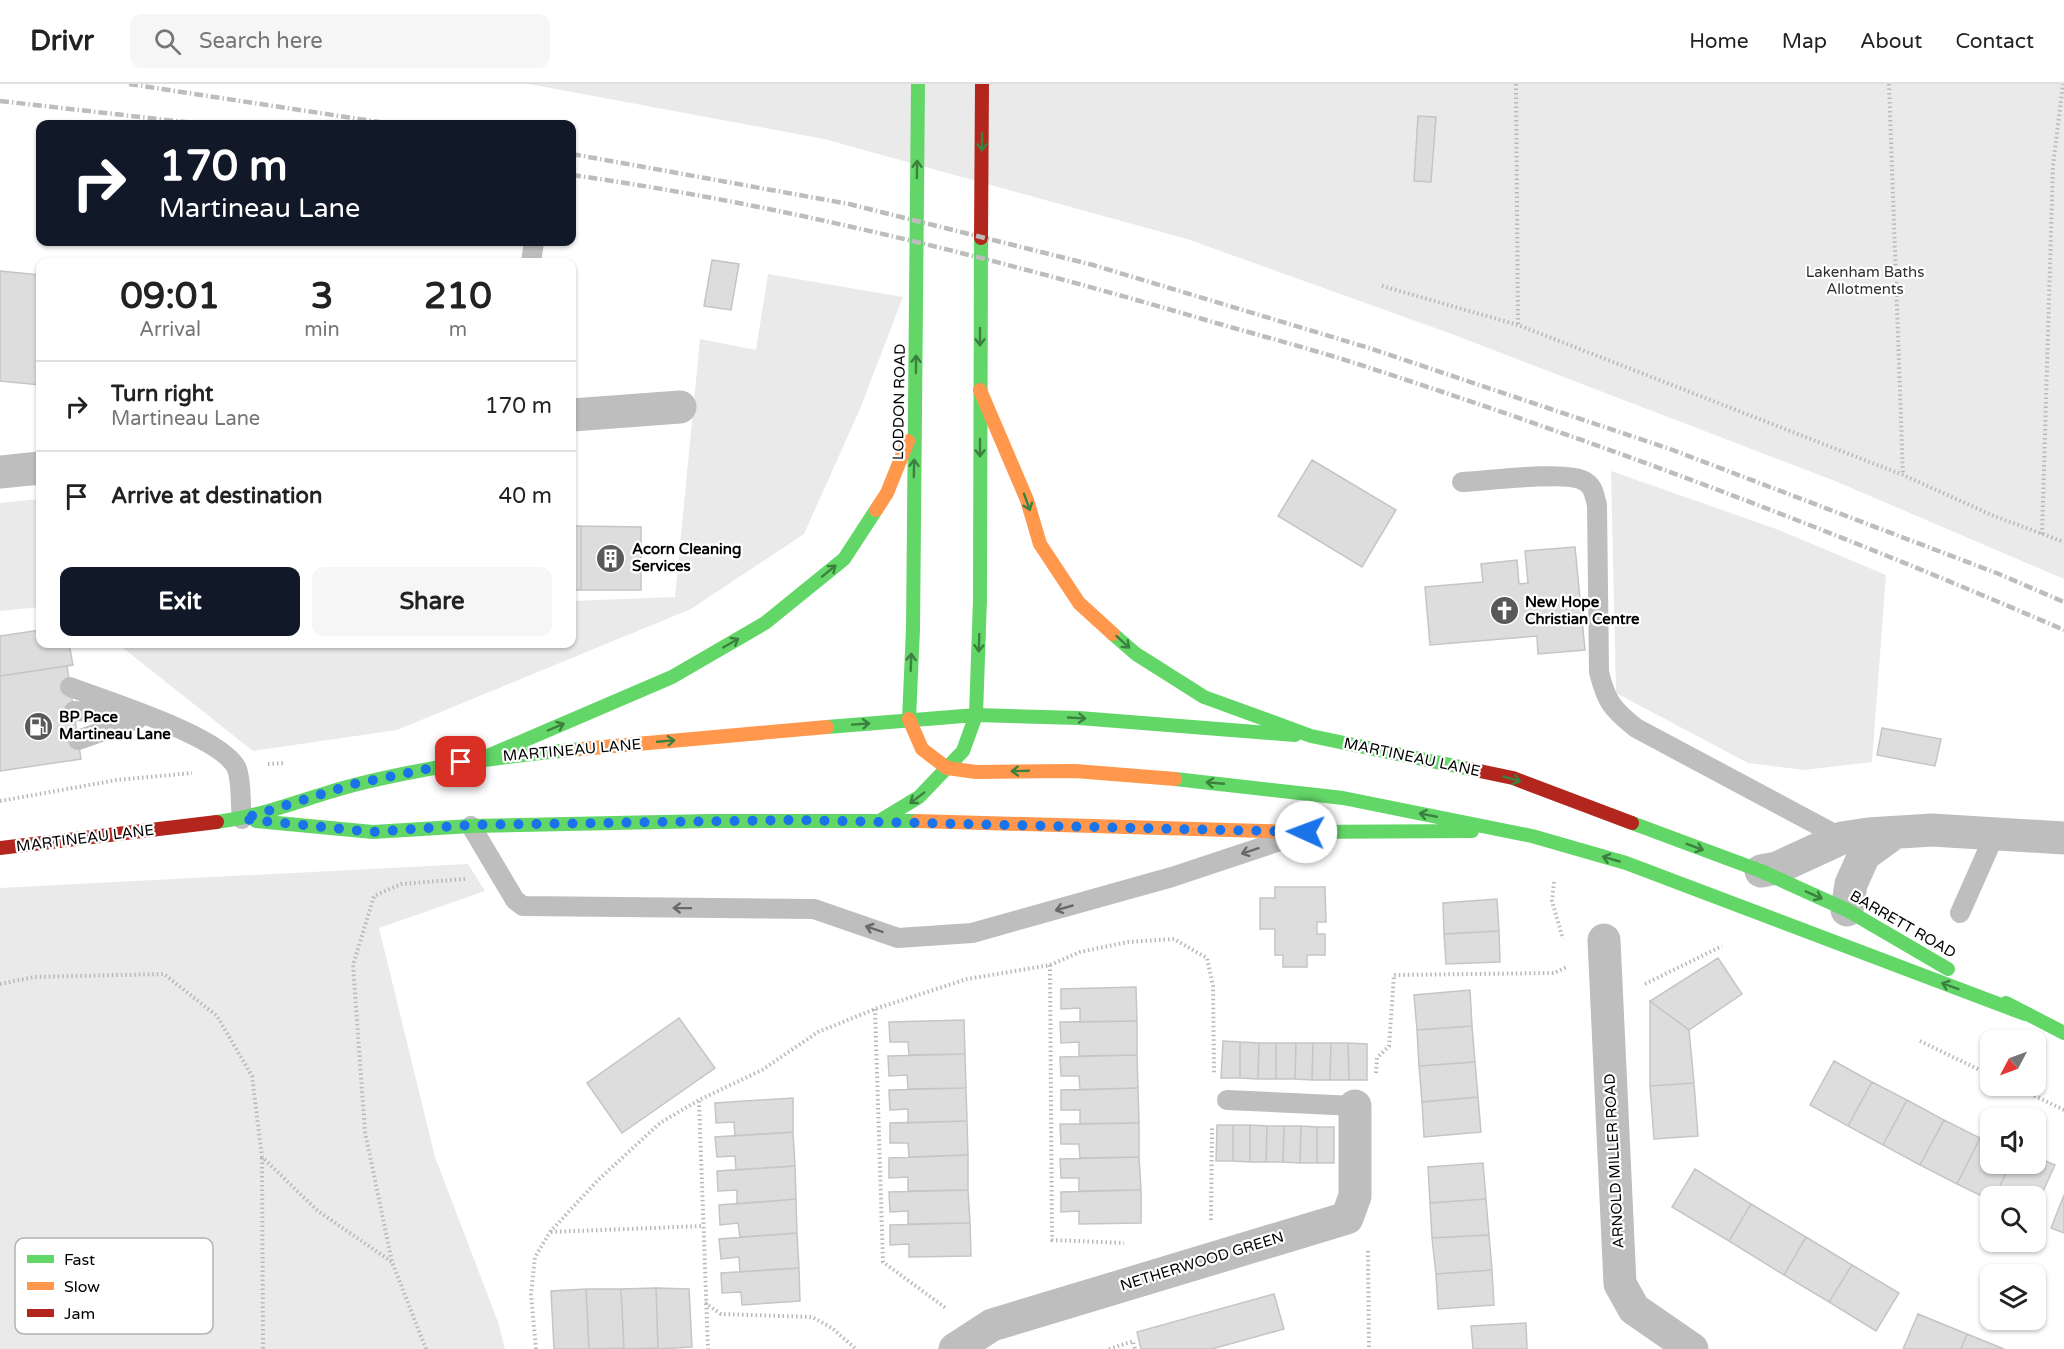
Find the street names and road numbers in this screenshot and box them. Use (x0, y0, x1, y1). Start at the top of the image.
street label: LODDON ROAD (889, 344, 909, 460)
street label: MARTINEAU LANE (1342, 734, 1482, 780)
street label: MARTINEAU LANE (502, 735, 642, 765)
street label: MARTINEAU LANE (15, 821, 155, 855)
street label: BARRETT ROAD (1847, 886, 1959, 962)
street label: ARNOLD MILLER ROAD (1600, 1073, 1628, 1249)
street label: NETHERWOOD GREEN (1118, 1228, 1286, 1294)

